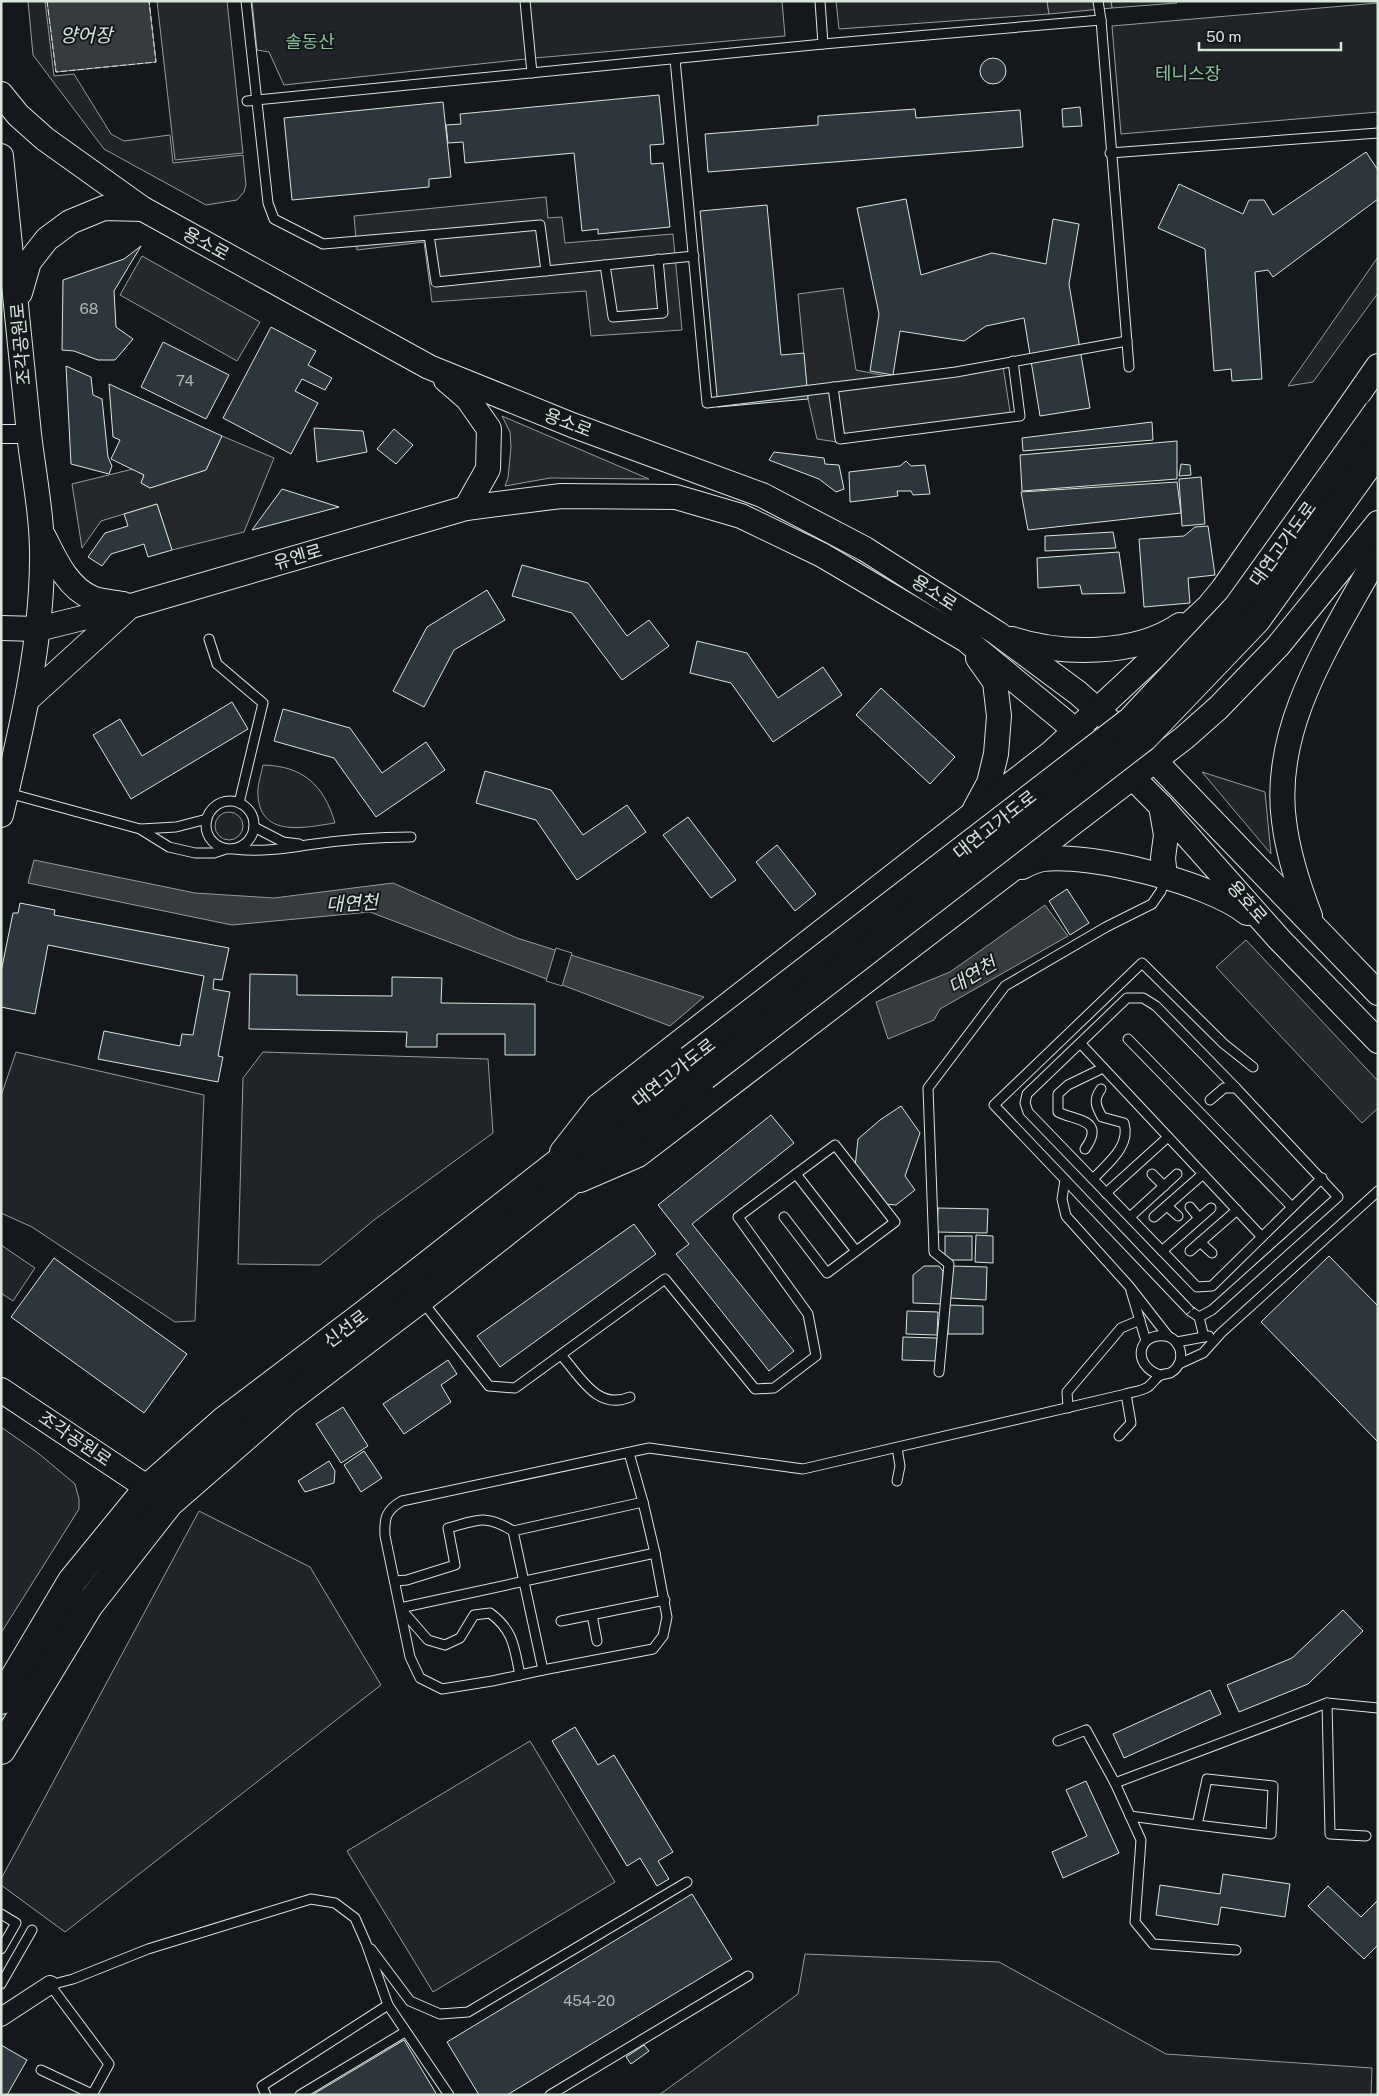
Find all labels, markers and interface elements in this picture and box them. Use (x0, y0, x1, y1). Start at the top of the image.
scale bar (1199, 20, 1342, 52)
water label: 양어장 (60, 24, 115, 46)
text: 50 m (1206, 28, 1241, 45)
park label: 솔동산 (285, 31, 335, 52)
park label: 테니스장 (1155, 63, 1221, 84)
street label: 용소로 (179, 222, 233, 265)
house number: 68 (80, 300, 98, 317)
street label: 조각공원로 (6, 302, 35, 386)
house number: 74 (176, 372, 194, 389)
street label: 용소로 (541, 404, 595, 441)
street label: 대연고가도로 (1245, 497, 1320, 590)
street label: 유엔로 (271, 540, 325, 573)
street label: 용소로 (908, 570, 961, 615)
street label: 대연고가도로 (949, 786, 1040, 863)
street label: 용호로 (1223, 876, 1272, 927)
water label: 대연천 (325, 891, 380, 915)
water label: 대연천 (944, 951, 1001, 998)
street label: 대연고가도로 (628, 1034, 719, 1111)
street label: 신선로 (320, 1305, 372, 1352)
street label: 조각공원로 (35, 1407, 115, 1470)
house number: 454-20 (563, 1992, 615, 2009)

